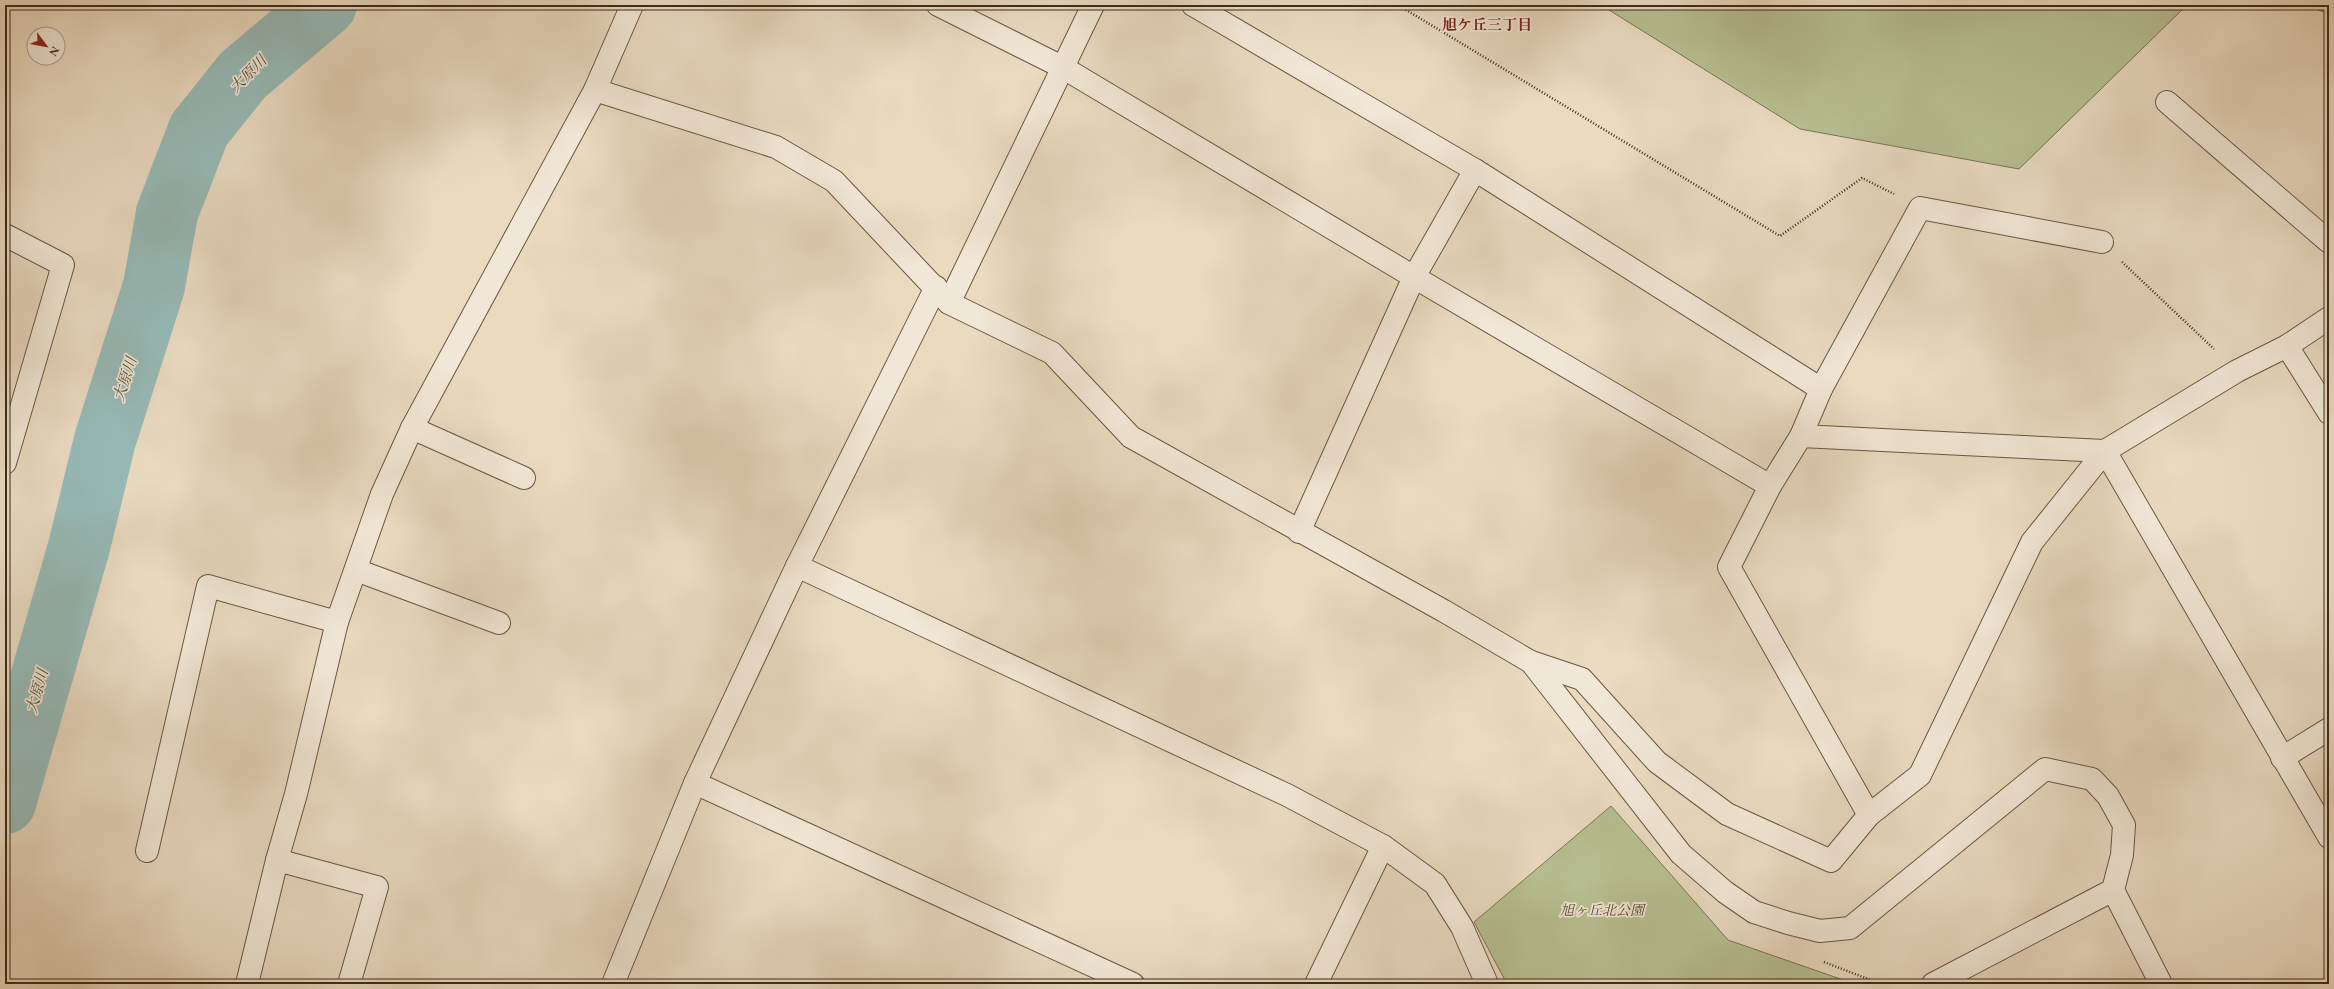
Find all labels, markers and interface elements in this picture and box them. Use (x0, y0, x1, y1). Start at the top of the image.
district label: 旭ケ丘三丁目 (1442, 15, 1532, 34)
north arrow (26, 26, 66, 66)
text: N (46, 44, 63, 59)
water label: 大原川 (225, 50, 272, 96)
water label: 大原川 (109, 353, 141, 403)
water label: 大原川 (21, 665, 52, 715)
park label: 旭ヶ丘北公園 (1560, 901, 1646, 919)

